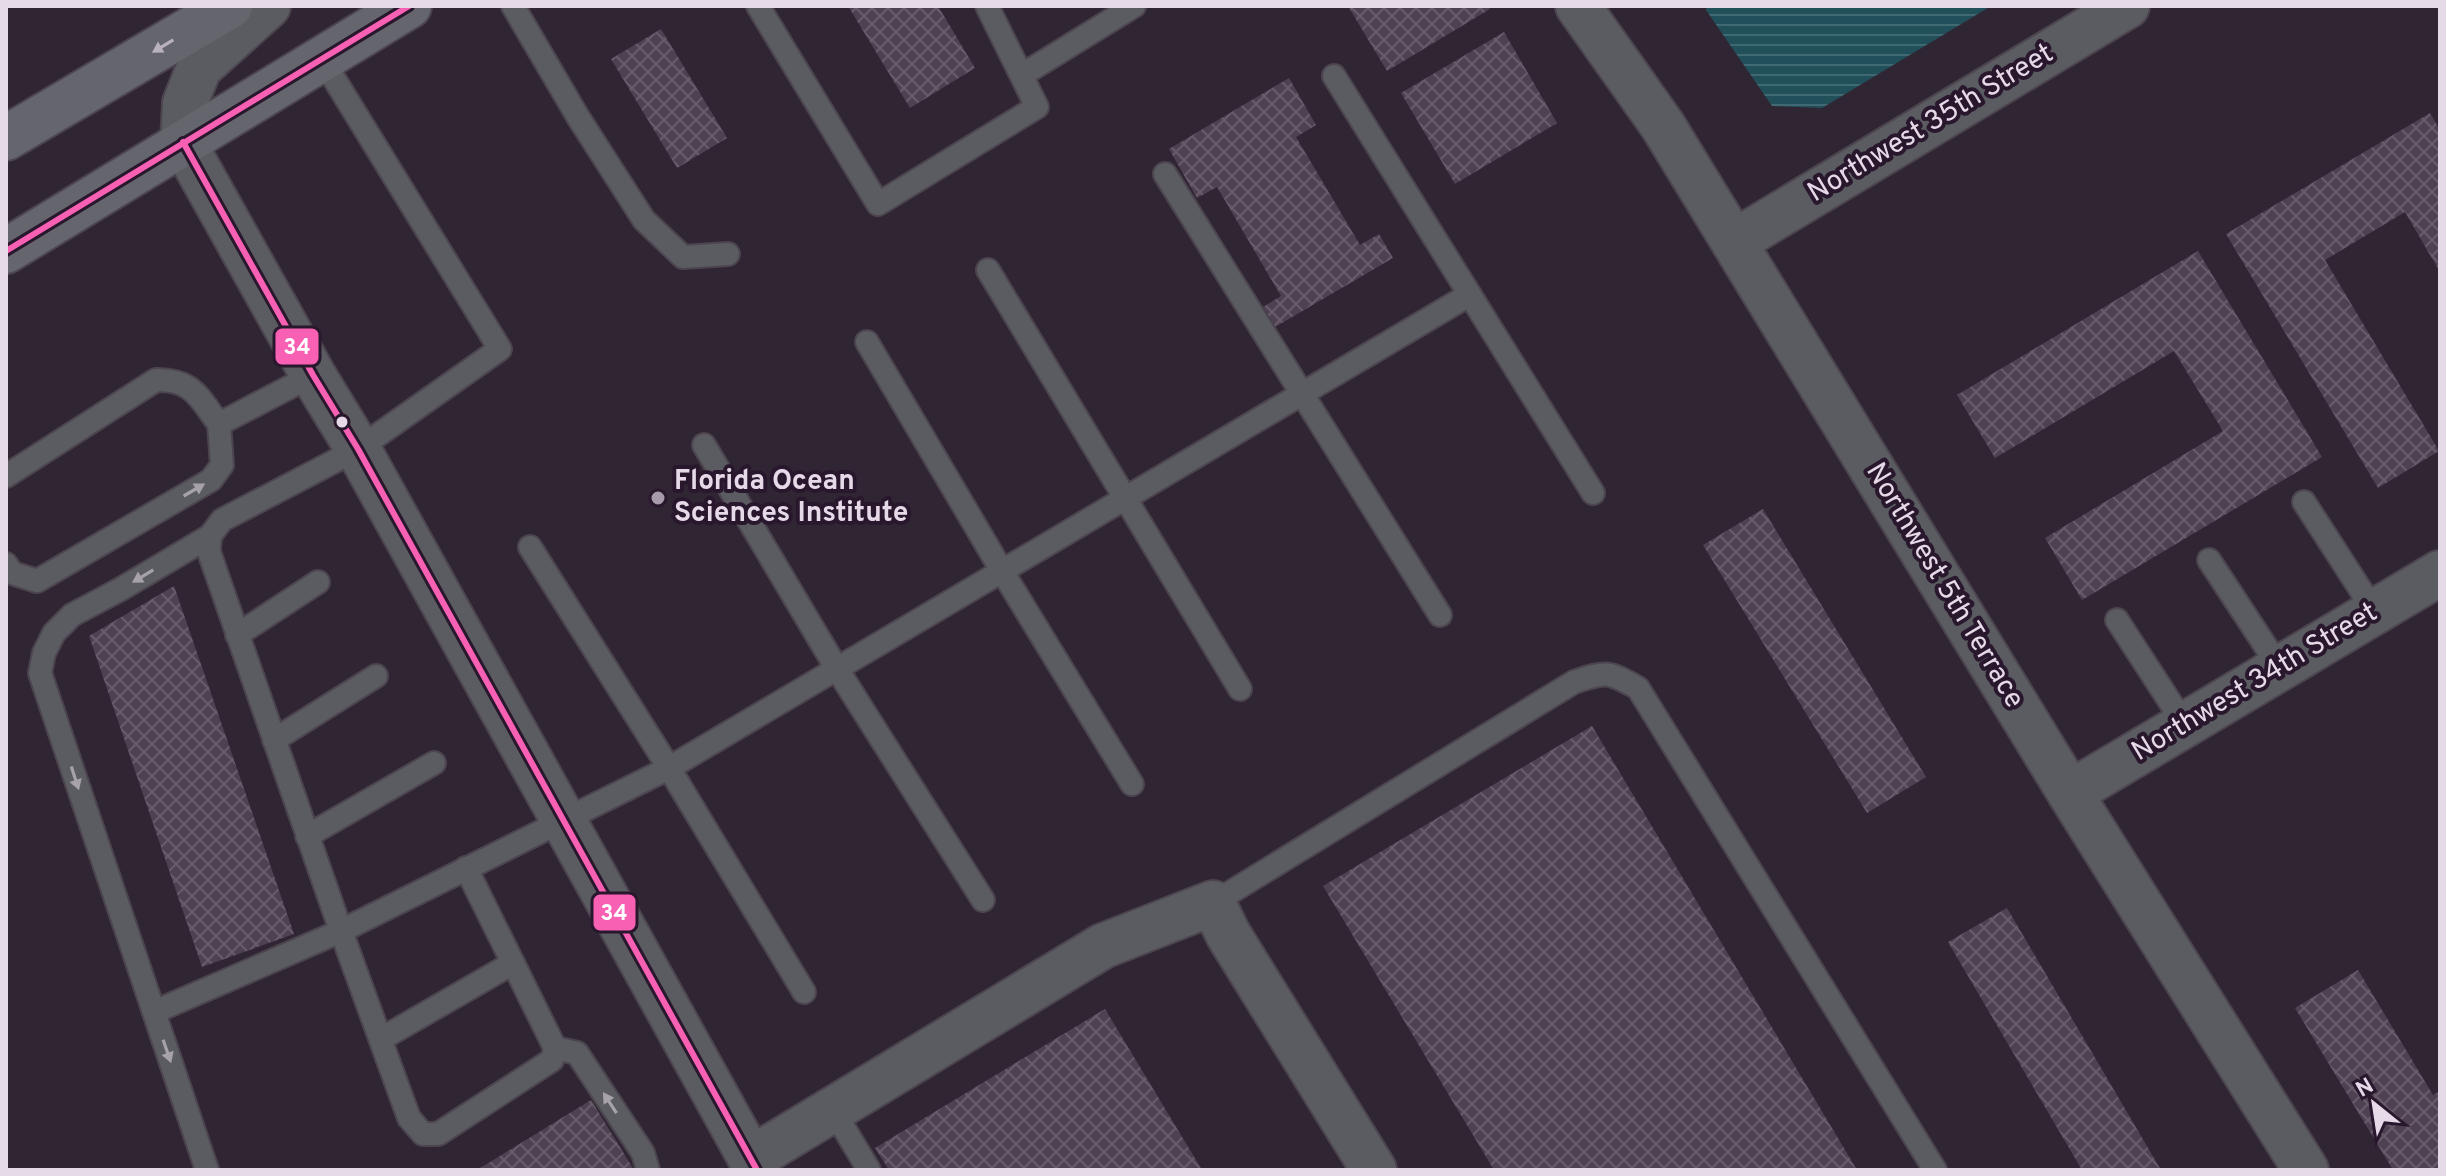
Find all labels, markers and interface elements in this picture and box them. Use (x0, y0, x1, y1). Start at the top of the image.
street label: Northwest 35th Street (1802, 36, 2060, 212)
one-way arrow (152, 39, 174, 53)
line badge: 34 (274, 327, 320, 366)
text: 34 (283, 335, 311, 362)
unlabelled marker (334, 414, 350, 430)
street label: Northwest 5th Terrace (1856, 457, 2032, 715)
place label: Florida Ocean Sciences Institute (674, 464, 908, 532)
one-way arrow (182, 483, 205, 497)
marker: Florida Ocean Sciences Institute (649, 489, 667, 507)
one-way arrow (132, 569, 154, 583)
street label: Northwest 34th Street (2126, 595, 2384, 771)
one-way arrow (69, 766, 81, 790)
line badge: 34 (592, 893, 637, 932)
text: 34 (600, 901, 628, 928)
one-way arrow (161, 1039, 173, 1063)
north arrow (2334, 1064, 2414, 1144)
text: N (2352, 1073, 2379, 1104)
one-way arrow (603, 1092, 618, 1113)

